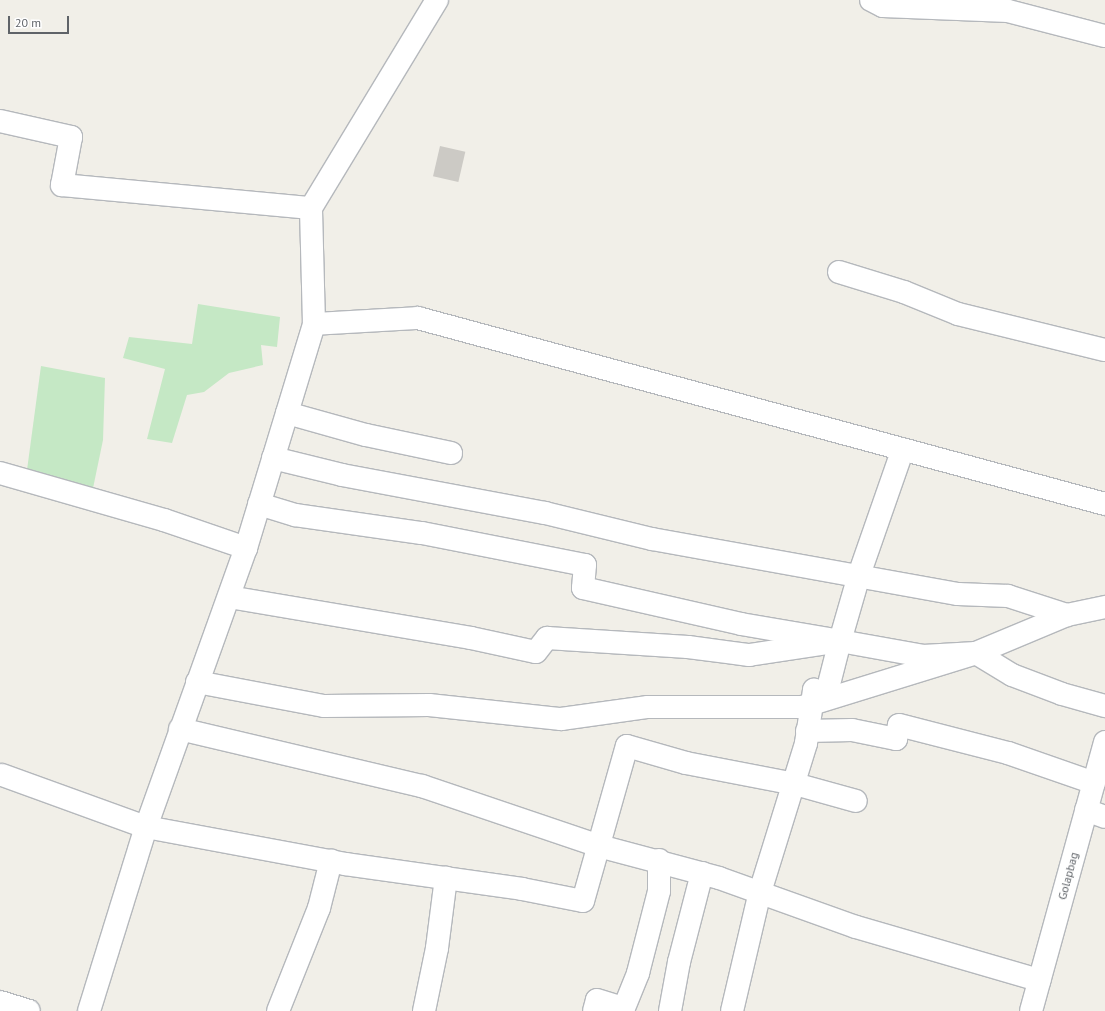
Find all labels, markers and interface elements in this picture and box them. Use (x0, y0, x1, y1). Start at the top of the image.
scale bar (10, 8, 71, 34)
text: 20 m (15, 15, 41, 30)
street label: Golapbag (1055, 851, 1081, 901)

